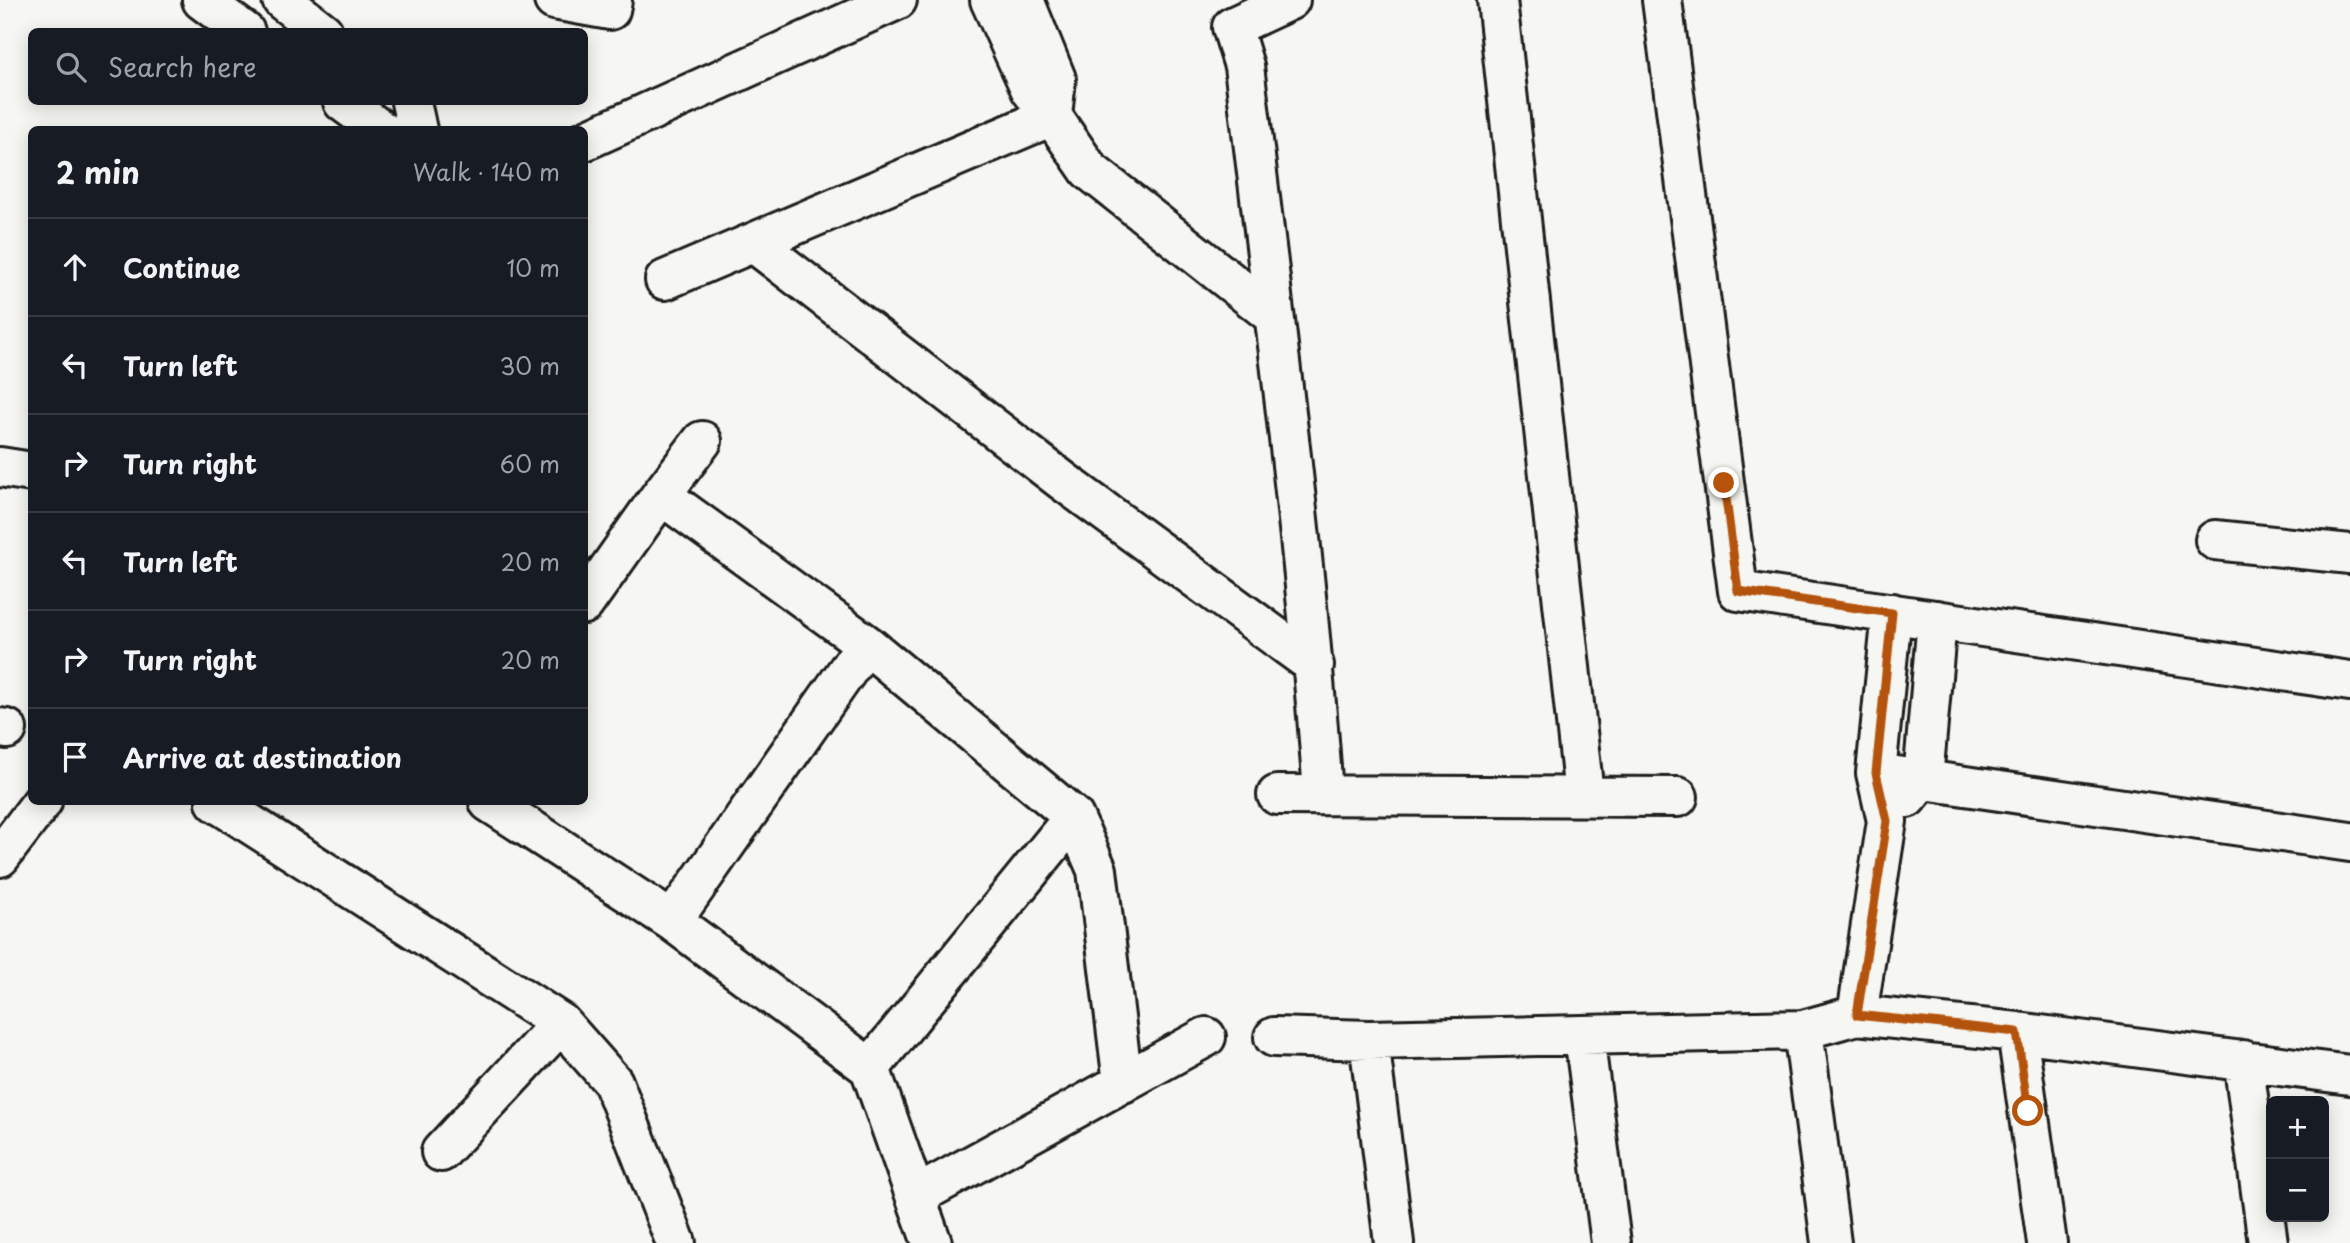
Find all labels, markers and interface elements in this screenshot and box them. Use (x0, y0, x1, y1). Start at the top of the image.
search box (28, 28, 588, 105)
text: Search here (108, 47, 257, 86)
icon: search (52, 48, 90, 86)
text: 2 min (56, 149, 140, 194)
text: Walk · 140 m (413, 154, 560, 189)
icon: ahead (56, 248, 94, 286)
text: Continue (123, 248, 240, 287)
text: 10 m (506, 250, 560, 285)
icon: left (56, 346, 94, 384)
text: Turn left (123, 346, 238, 385)
text: 30 m (499, 348, 560, 383)
icon: right (56, 444, 94, 482)
text: Turn right (123, 444, 257, 483)
text: 60 m (500, 446, 560, 481)
route end (1708, 467, 1739, 498)
icon: left (56, 542, 94, 580)
text: Turn left (123, 542, 238, 581)
text: 20 m (501, 544, 560, 579)
icon: right (56, 640, 94, 678)
text: Turn right (123, 640, 257, 679)
text: 20 m (501, 642, 560, 677)
icon: arrive (56, 738, 94, 776)
text: Arrive at destination (123, 738, 402, 777)
route start (2012, 1095, 2043, 1126)
map controls (2266, 1096, 2329, 1222)
button: + (2266, 1096, 2329, 1159)
button: − (2266, 1159, 2329, 1222)

